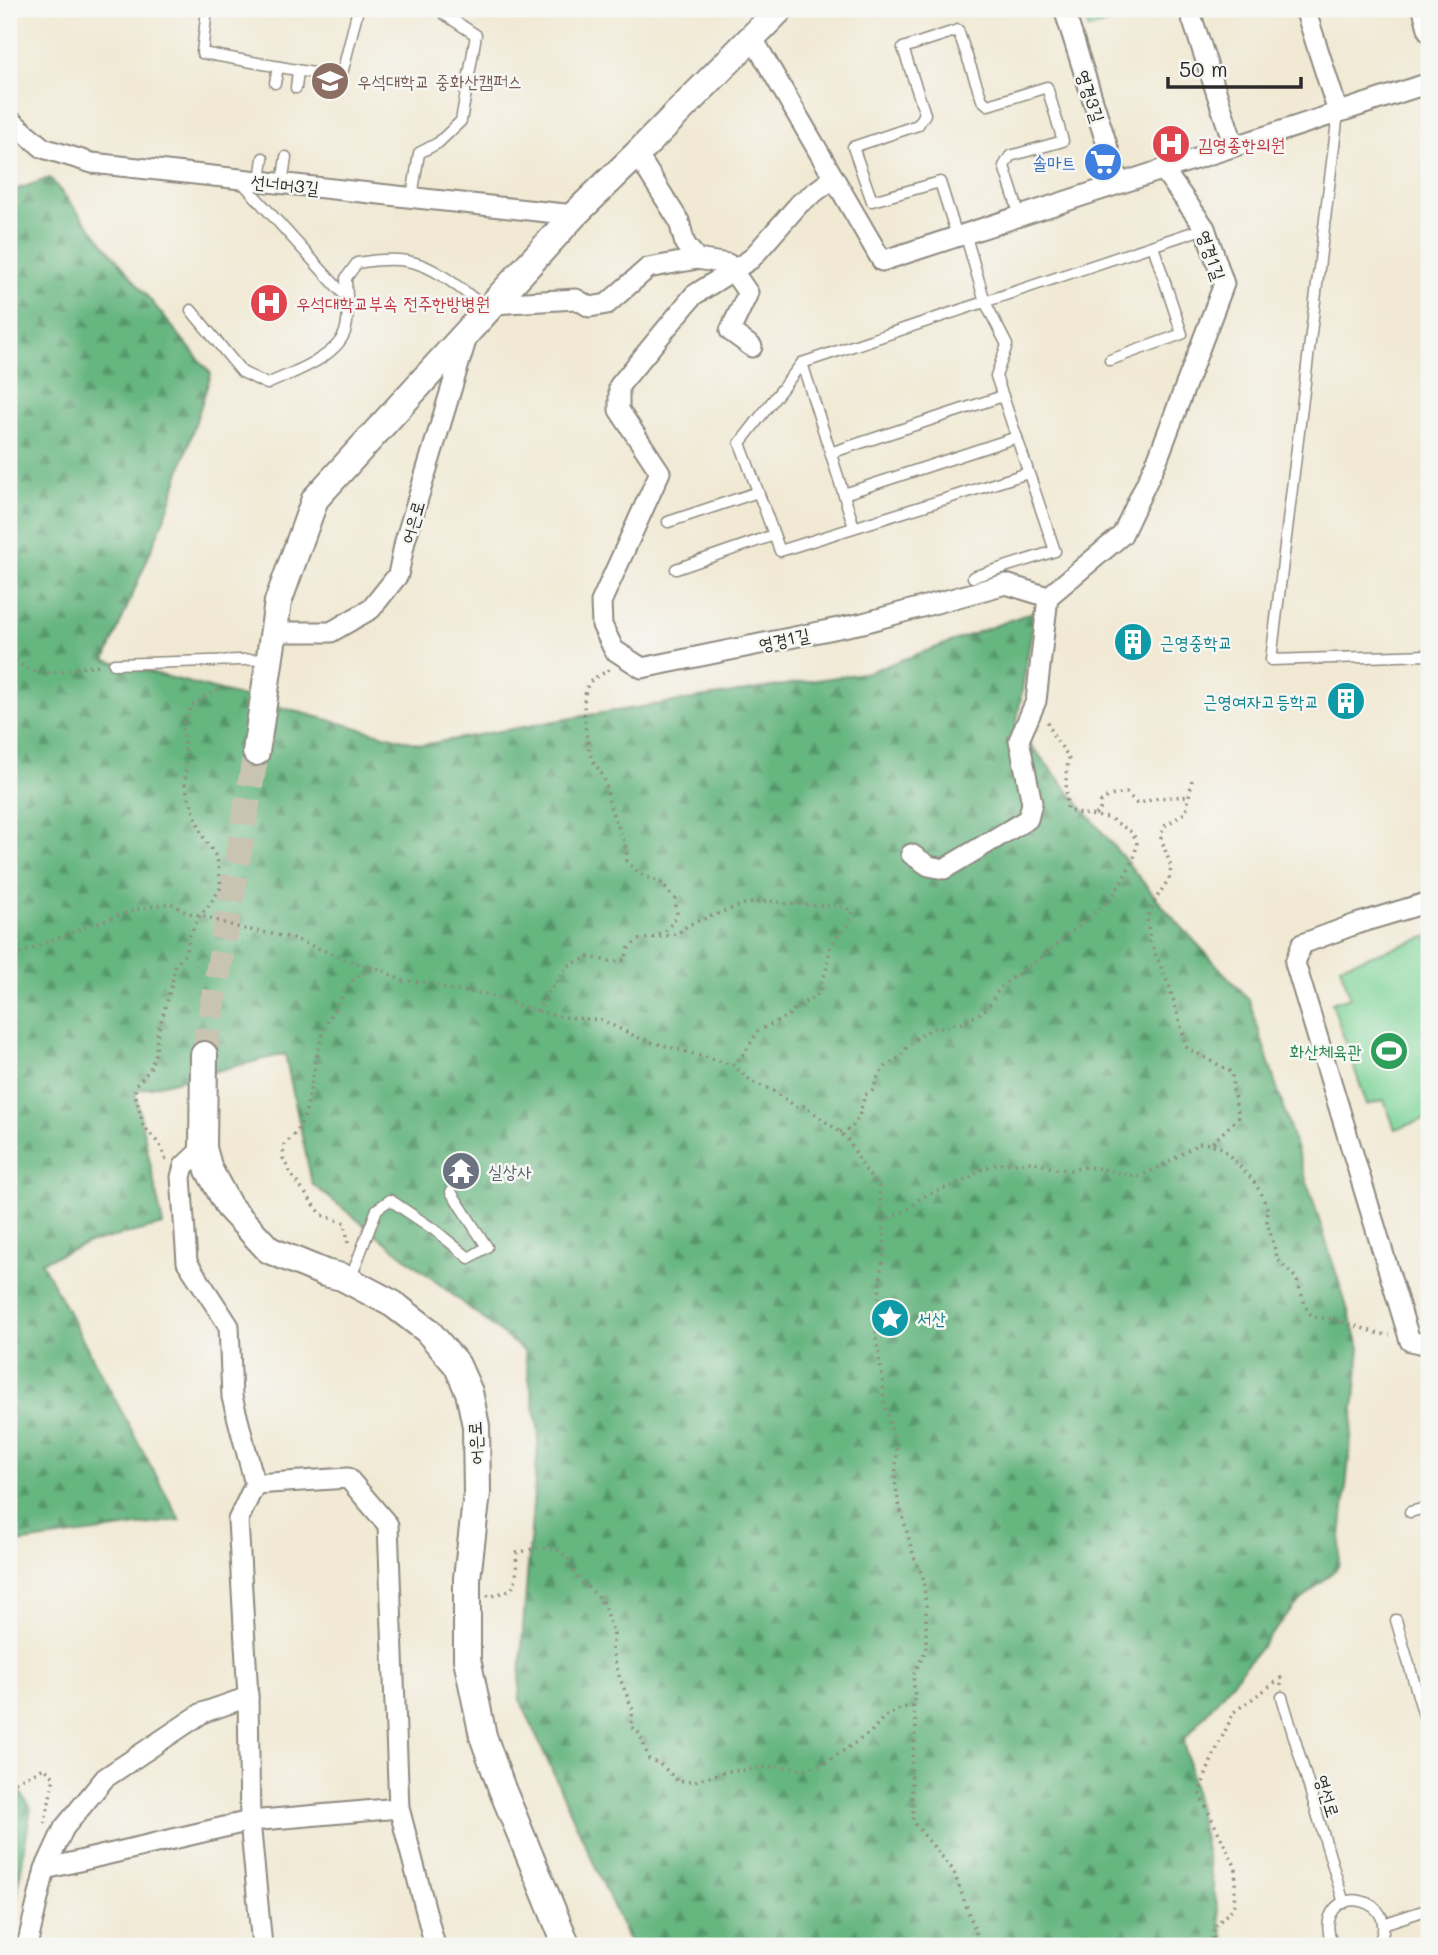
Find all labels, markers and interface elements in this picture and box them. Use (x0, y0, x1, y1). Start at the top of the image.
scale bar (1168, 46, 1302, 90)
text: 50 m (1179, 55, 1228, 82)
school or university icon: 우석대학교 중화산캠퍼스 (309, 60, 351, 102)
street label: 영경3길 (1071, 67, 1111, 126)
place label: 우석대학교 중화산캠퍼스 (357, 69, 522, 93)
hospital icon: 김영종한의원 (1150, 123, 1192, 165)
place label: 김영종한의원 (1198, 132, 1285, 156)
supermarket icon: 솔마트 (1082, 141, 1124, 183)
place label: 솔마트 (1033, 150, 1076, 174)
street label: 선너머3길 (250, 168, 321, 200)
street label: 영경1길 (1192, 227, 1232, 284)
hospital icon: 우석대학교부속 전주한방병원 (248, 282, 290, 324)
place label: 우석대학교부속 전주한방병원 (296, 291, 490, 315)
street label: 어은로 (394, 498, 430, 546)
building icon: 근영중학교 (1112, 621, 1154, 663)
street label: 영경1길 (756, 622, 812, 656)
place label: 근영중학교 (1160, 630, 1232, 654)
building icon: 근영여자고등학교 (1325, 680, 1367, 722)
place label: 근영여자고등학교 (1203, 689, 1319, 713)
sports icon: 화산체육관 (1368, 1030, 1410, 1072)
place label: 화산체육관 (1290, 1039, 1362, 1063)
temple icon: 실상사 (440, 1150, 482, 1192)
place label: 실상사 (488, 1159, 532, 1183)
place icon: 서산 (869, 1297, 911, 1339)
place label: 서산 (917, 1306, 946, 1330)
street label: 어은로 (462, 1421, 488, 1465)
street label: 영선로 (1310, 1772, 1346, 1820)

